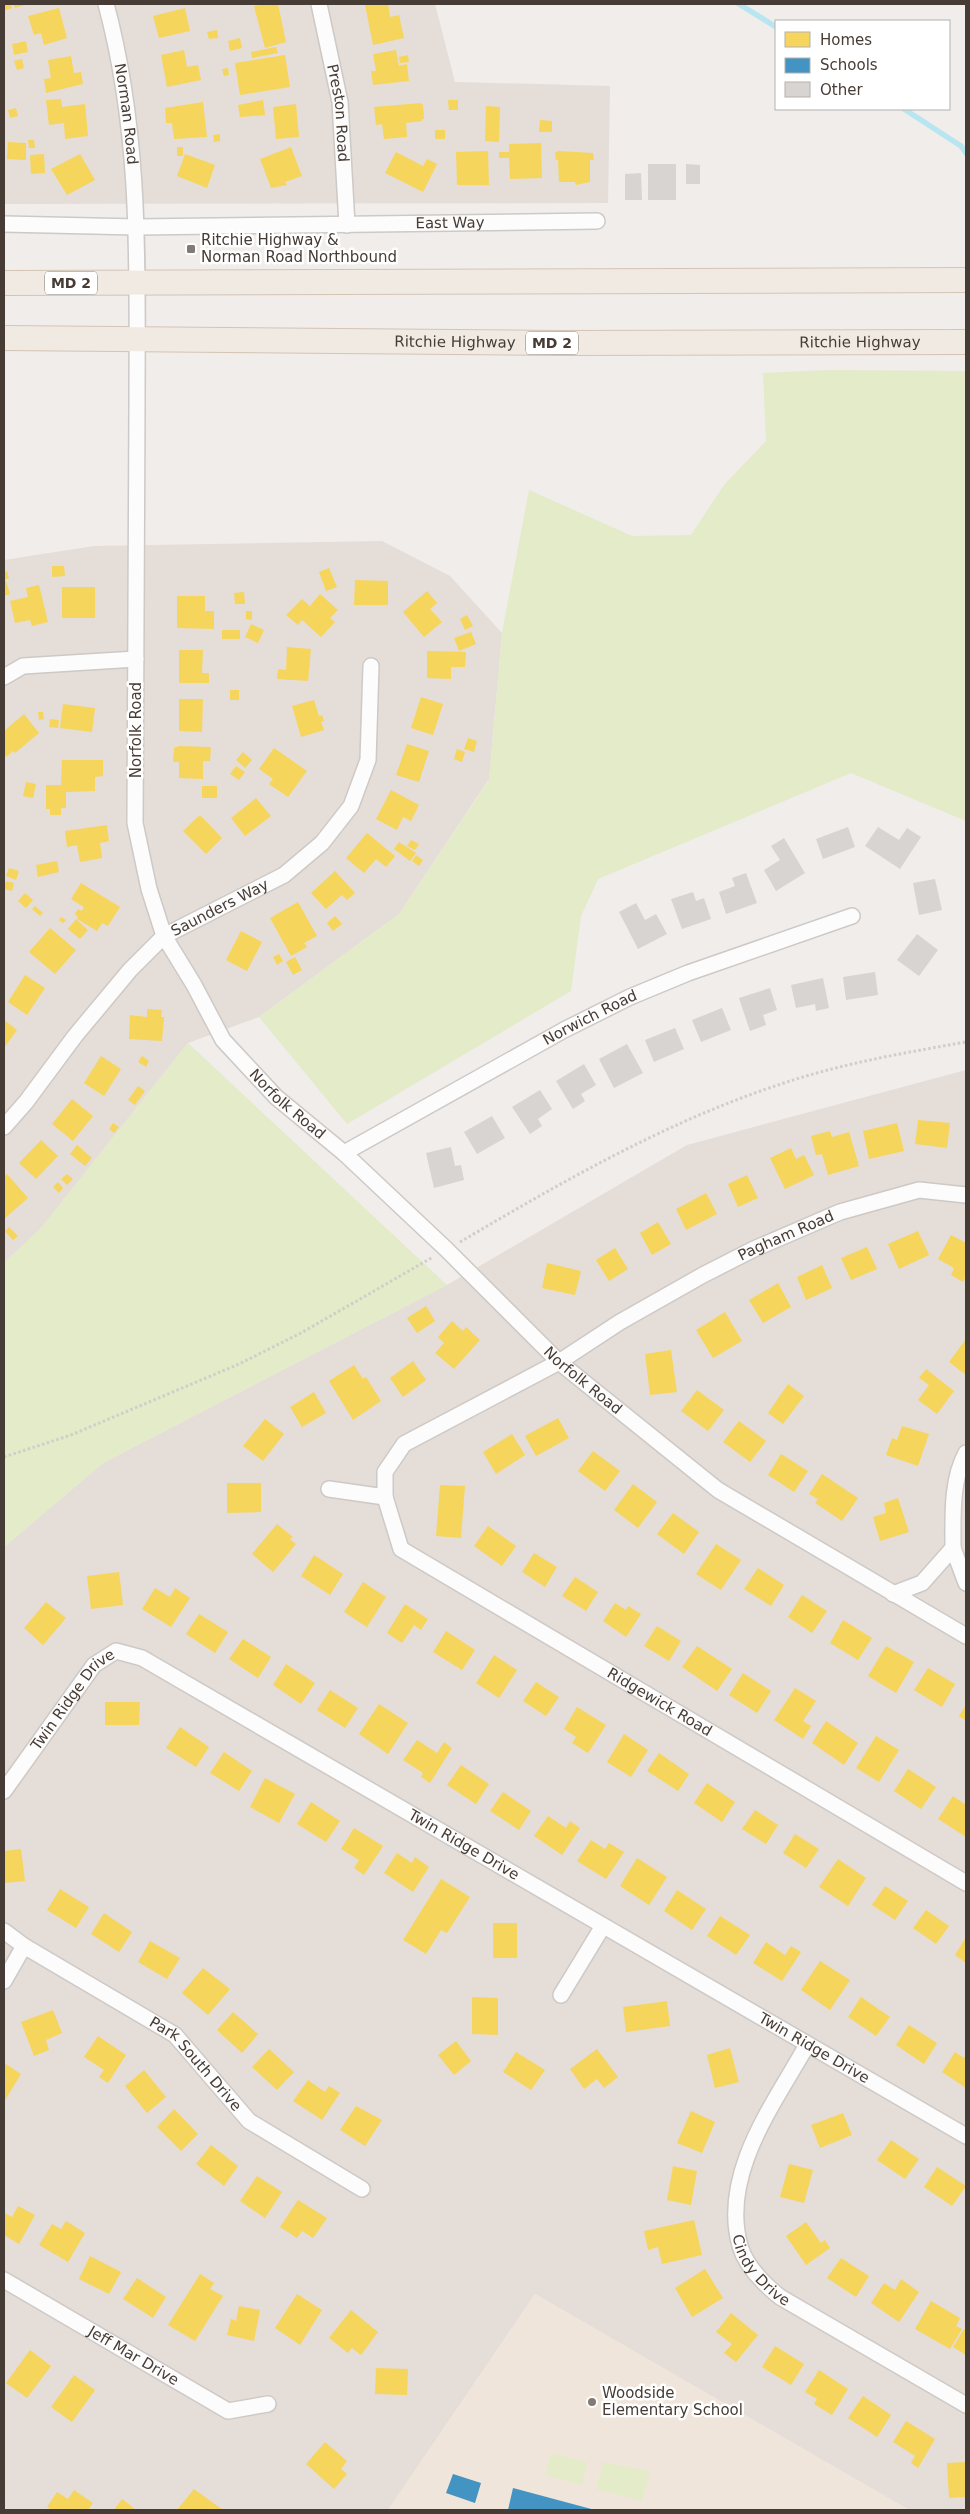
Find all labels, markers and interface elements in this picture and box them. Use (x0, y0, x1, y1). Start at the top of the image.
legend (775, 20, 950, 110)
text: Homes (820, 31, 872, 49)
text: Schools (820, 56, 878, 74)
street label: Norman Road (111, 62, 142, 165)
street label: Preston Road (323, 62, 352, 163)
text: Other (820, 81, 863, 99)
street label: East Way (415, 213, 485, 232)
place label: Ritchie Highway & Norman Road Northbound (201, 231, 397, 266)
marker: Ritchie Highway & Norman Road Northbound (185, 243, 197, 255)
road number: MD 2 (45, 272, 97, 294)
road number: MD 2 (526, 332, 578, 354)
street label: Ritchie Highway (394, 333, 516, 352)
street label: Ritchie Highway (799, 333, 921, 351)
street label: Norfolk Road (127, 682, 145, 778)
street label: Saunders Way (168, 875, 272, 940)
street label: Norwich Road (540, 986, 640, 1049)
street label: Norfolk Road (246, 1065, 329, 1143)
street label: Pagham Road (735, 1207, 837, 1265)
street label: Norfolk Road (540, 1343, 626, 1418)
street label: Twin Ridge Drive (27, 1645, 118, 1754)
street label: Ridgewick Road (604, 1664, 715, 1740)
street label: Twin Ridge Drive (404, 1805, 523, 1884)
street label: Twin Ridge Drive (755, 2008, 873, 2087)
street label: Park South Drive (146, 2013, 245, 2115)
street label: Cindy Drive (729, 2233, 793, 2310)
street label: Jeff Mar Drive (84, 2322, 182, 2389)
place label: Woodside Elementary School (602, 2384, 743, 2419)
marker: Woodside Elementary School (586, 2396, 598, 2408)

